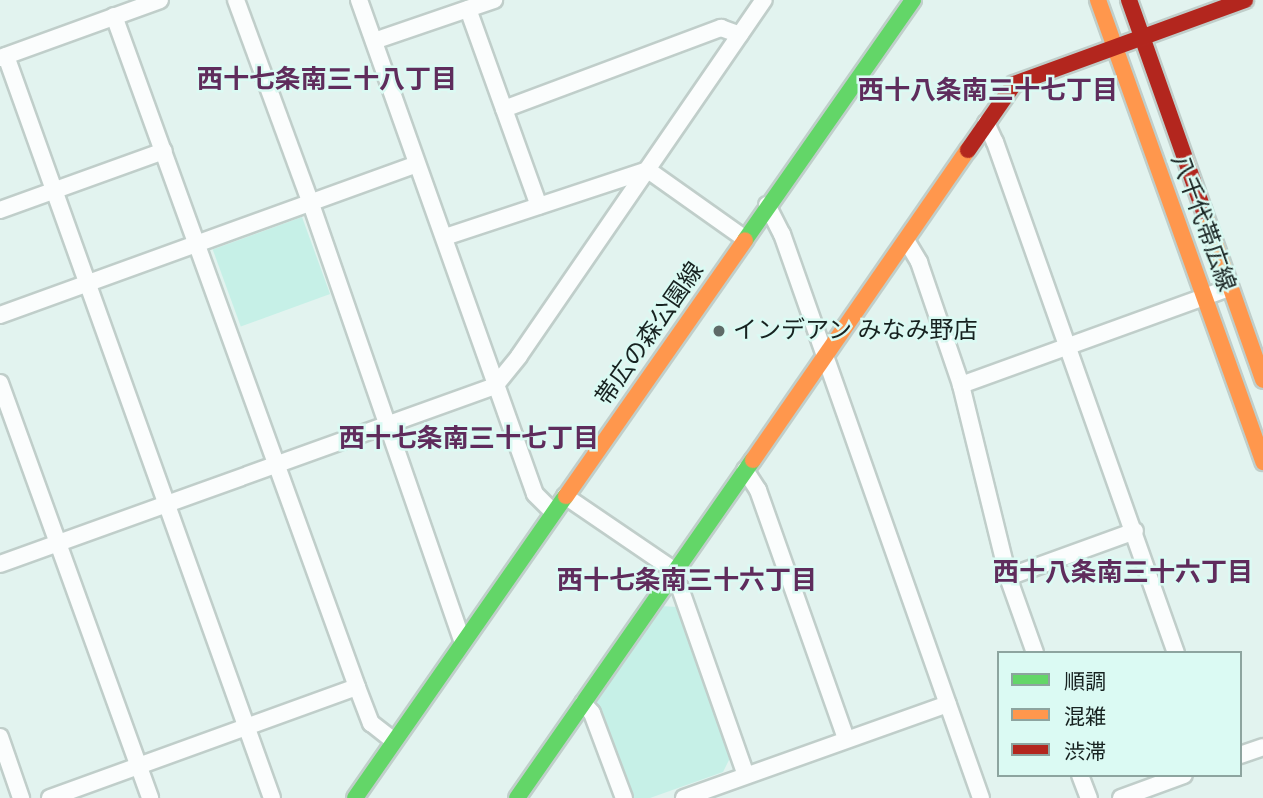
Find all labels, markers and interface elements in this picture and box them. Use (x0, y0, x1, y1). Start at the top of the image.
district label: 西十七条南三十八丁目 (197, 64, 457, 96)
district label: 西十八条南三十七丁目 (858, 75, 1118, 107)
street label: 八千代帯広線 (1165, 150, 1241, 296)
street label: 帯広の森公園線 (590, 257, 710, 411)
place label: インデアン みなみ野店 (733, 317, 979, 345)
marker: インデアン みなみ野店 (711, 323, 727, 339)
district label: 西十七条南三十七丁目 (339, 423, 599, 455)
district label: 西十八条南三十六丁目 (993, 557, 1253, 589)
district label: 西十七条南三十六丁目 (557, 565, 817, 597)
legend (997, 651, 1242, 777)
text: 順調 (1064, 670, 1106, 694)
text: 混雑 (1064, 705, 1106, 729)
text: 渋滞 (1064, 740, 1106, 764)

